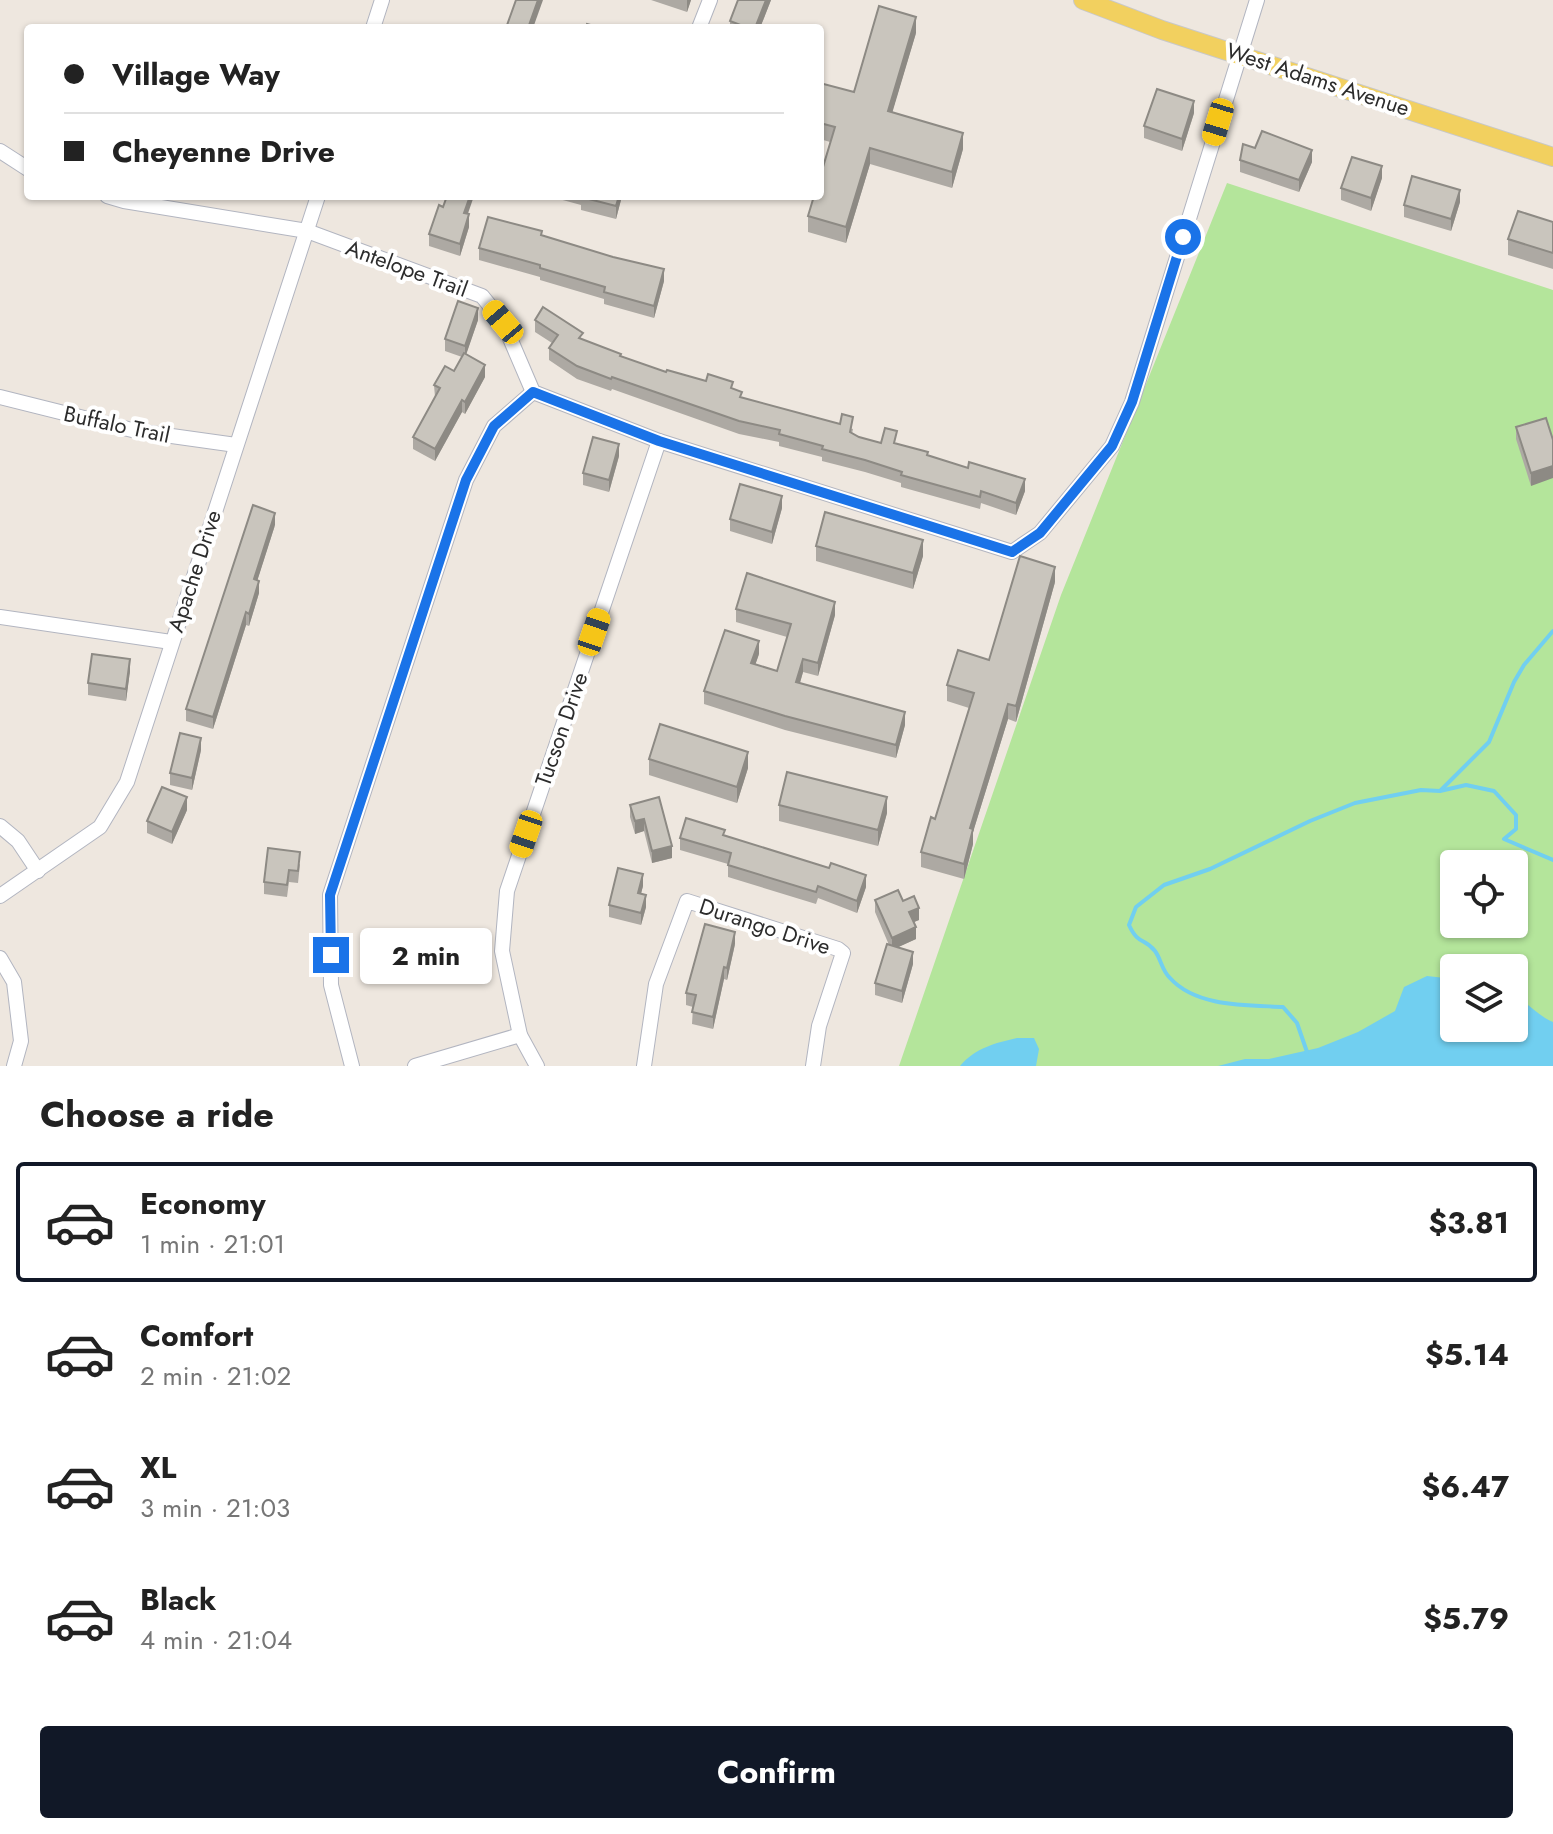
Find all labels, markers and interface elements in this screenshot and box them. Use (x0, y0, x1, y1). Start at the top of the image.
street label: West Adams Avenue (1222, 34, 1414, 124)
text: Village Way (112, 53, 280, 96)
car (1200, 96, 1236, 148)
text: Cheyenne Drive (112, 130, 335, 173)
route start (1165, 219, 1201, 255)
street label: Antelope Trail (342, 231, 472, 305)
car (478, 296, 528, 348)
street label: Buffalo Trail (61, 397, 173, 451)
street label: Apache Drive (159, 506, 229, 636)
car (575, 605, 613, 659)
street label: Tucson Drive (527, 668, 595, 790)
car (507, 807, 545, 861)
map controls (1440, 850, 1528, 1042)
button: locate (1440, 850, 1528, 938)
street label: Durango Drive (695, 890, 835, 962)
callout: 2 min (359, 927, 491, 983)
route end (313, 937, 349, 973)
text: 2 min (392, 937, 460, 975)
button: layers (1440, 954, 1528, 1042)
text: Choose a ride (40, 1088, 274, 1140)
text: Economy (140, 1182, 266, 1225)
icon: car (44, 1186, 116, 1258)
text: $3.81 (1428, 1201, 1509, 1244)
text: 1 min · 21:01 (140, 1225, 285, 1263)
text: Comfort (140, 1314, 253, 1357)
icon: car (44, 1318, 116, 1390)
text: $5.14 (1425, 1333, 1509, 1376)
text: 2 min · 21:02 (140, 1357, 291, 1395)
text: XL (140, 1446, 176, 1489)
icon: car (44, 1450, 116, 1522)
text: $6.47 (1422, 1465, 1509, 1508)
text: 3 min · 21:03 (140, 1489, 290, 1527)
text: Black (140, 1578, 216, 1621)
icon: car (44, 1582, 116, 1654)
text: $5.79 (1423, 1597, 1509, 1640)
text: 4 min · 21:04 (140, 1621, 292, 1659)
button: Confirm (40, 1726, 1513, 1818)

